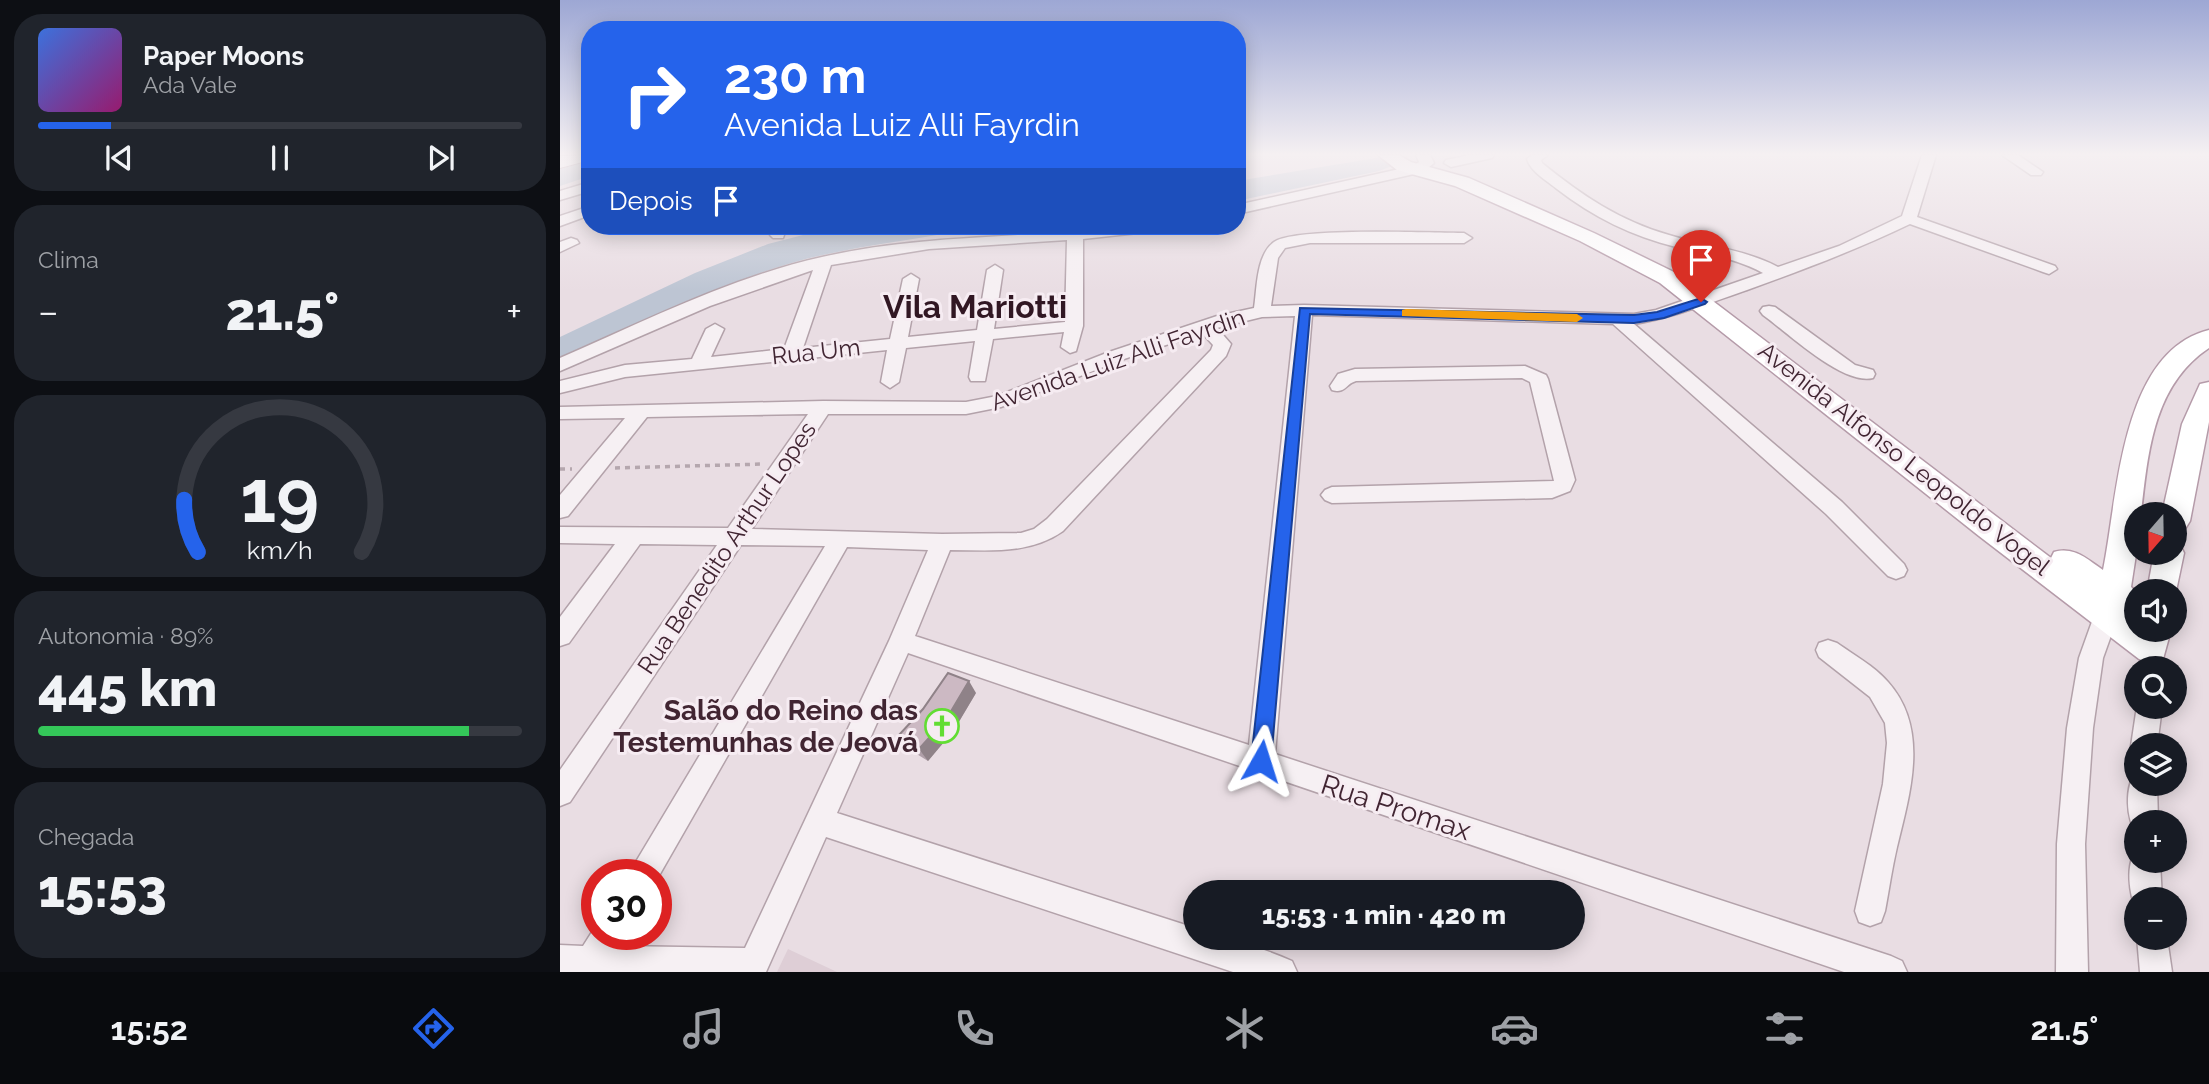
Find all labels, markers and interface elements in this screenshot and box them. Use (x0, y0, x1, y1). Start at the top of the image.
text: Paper Moons (143, 41, 304, 71)
text: 230 m (724, 47, 866, 104)
icon: right (609, 49, 700, 140)
text: Ada Vale (143, 71, 237, 98)
text: Avenida Luiz Alli Fayrdin (724, 106, 1080, 143)
icon: previous (100, 139, 138, 177)
icon: pause (261, 139, 299, 177)
icon: next (422, 139, 460, 177)
icon: arrive (707, 182, 745, 220)
text: Depois (609, 186, 693, 216)
pin (1671, 230, 1731, 302)
icon: arrive (1682, 241, 1720, 279)
text: Clima (38, 246, 99, 273)
text: 21.5° (225, 281, 339, 342)
district label: Vila Mariotti (883, 288, 1067, 325)
text: − (38, 289, 58, 334)
text: + (506, 289, 522, 334)
street label: Avenida Luiz Alli Fayrdin (987, 302, 1249, 417)
street label: Rua Um (770, 332, 862, 371)
street label: Avenida Alfonso Leopoldo Vogel (1753, 336, 2056, 582)
street label: Rua Benedito Arthur Lopes (631, 416, 822, 679)
text: 19 (241, 454, 319, 539)
north arrow (2124, 502, 2188, 565)
map controls (2124, 502, 2187, 950)
text: km/h (247, 535, 313, 565)
button: sound (2124, 579, 2187, 642)
text: Autonomia · 89% (38, 622, 214, 649)
button: search (2124, 656, 2187, 719)
text: 445 km (38, 657, 217, 718)
place label: Salão do Reino das Testemunhas de Jeová (613, 694, 918, 759)
church icon: Salão do Reino das Testemunhas de Jeová (923, 707, 961, 745)
position arrow (1224, 724, 1298, 798)
button: layers (2124, 733, 2187, 796)
street label: Rua Promax (1317, 768, 1475, 847)
button: + (2124, 810, 2187, 873)
text: Chegada (38, 823, 134, 850)
text: 15:53 (38, 858, 167, 919)
speed limit sign: 30 (581, 859, 672, 950)
button: − (2124, 887, 2187, 950)
text: 15:53 · 1 min · 420 m (1262, 900, 1506, 930)
icon: directions (409, 1004, 458, 1053)
icon: music (679, 1004, 728, 1053)
icon: phone (950, 1004, 999, 1053)
icon: climate (1220, 1004, 1269, 1053)
icon: car (1490, 1004, 1539, 1053)
icon: filters (1760, 1004, 1809, 1053)
text: 15:52 (111, 1010, 188, 1047)
text: 21.5° (2030, 1010, 2098, 1047)

